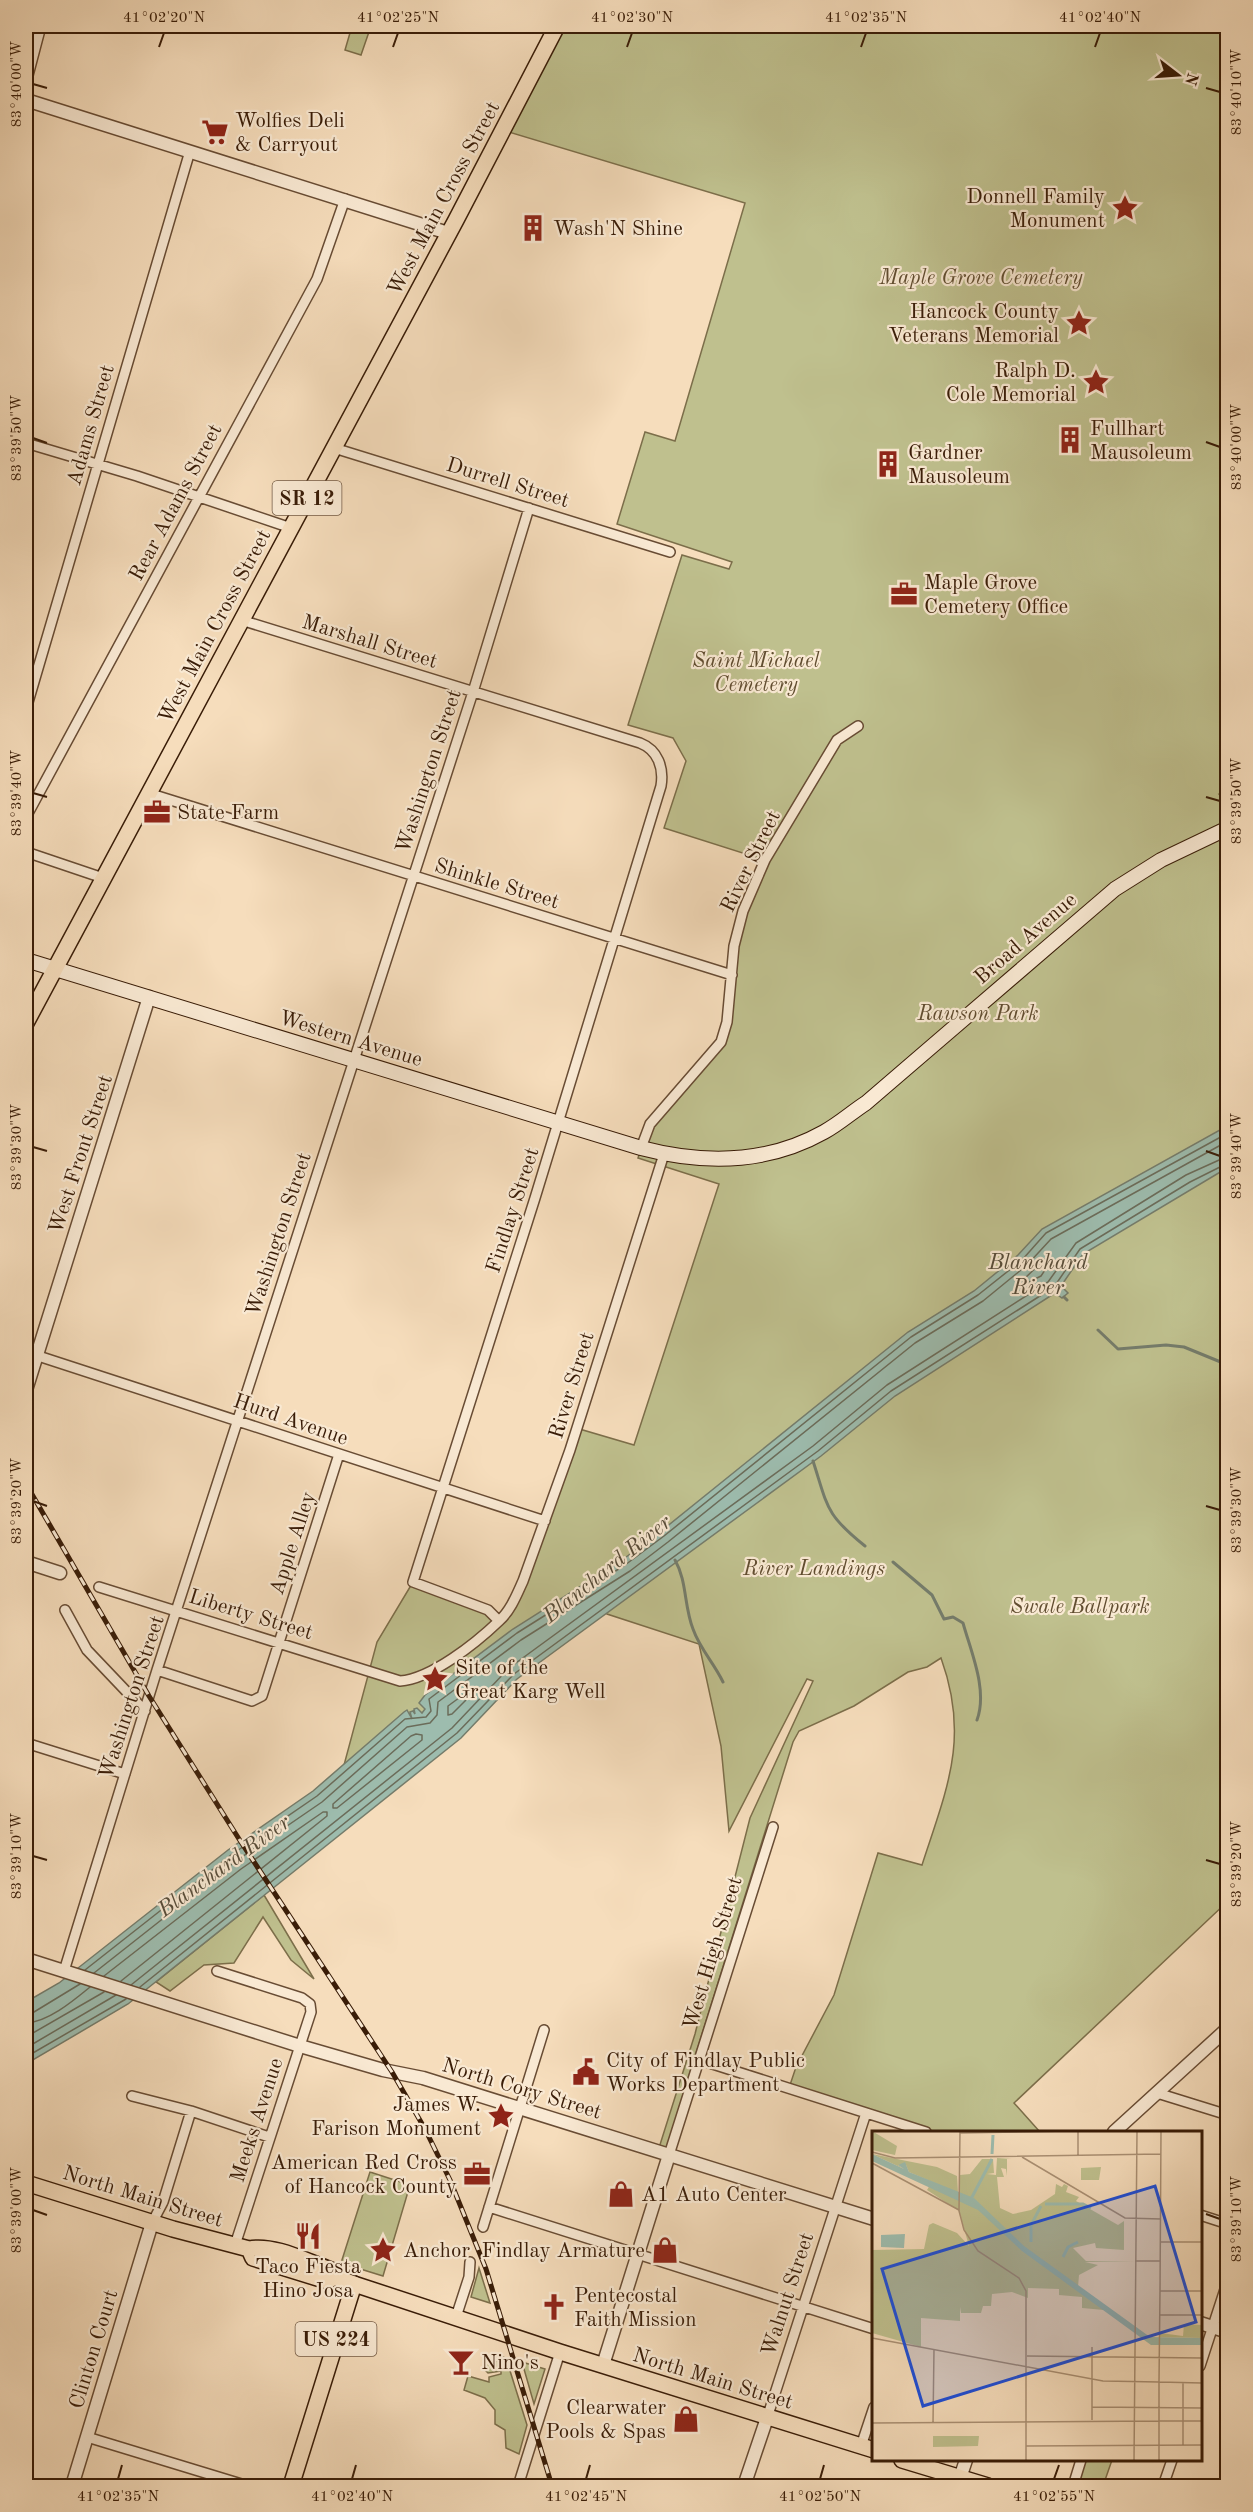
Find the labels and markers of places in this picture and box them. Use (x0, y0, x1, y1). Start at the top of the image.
place label: Wolfies Deli & Carryout (235, 111, 345, 156)
supermarket icon: Wolfies Deli & Carryout (200, 117, 230, 147)
place label: Donnell Family Monument (966, 187, 1105, 232)
place icon: Donnell Family Monument (1110, 193, 1140, 223)
building icon: Wash'N Shine (518, 213, 548, 243)
place label: Wash'N Shine (553, 219, 683, 240)
place label: Hancock County Veterans Memorial (888, 302, 1059, 347)
place icon: Hancock County Veterans Memorial (1064, 308, 1094, 338)
place label: Ralph D. Cole Memorial (946, 361, 1076, 406)
place icon: Ralph D. Cole Memorial (1081, 367, 1111, 397)
place label: Fullhart Mausoleum (1090, 419, 1192, 464)
building icon: Fullhart Mausoleum (1055, 425, 1085, 455)
place label: Gardner Mausoleum (908, 443, 1010, 488)
building icon: Gardner Mausoleum (873, 449, 903, 479)
place label: Maple Grove Cemetery Office (924, 573, 1068, 618)
office icon: Maple Grove Cemetery Office (889, 579, 919, 609)
office icon: State Farm (142, 797, 172, 827)
place label: State Farm (177, 803, 279, 824)
place label: Site of the Great Karg Well (455, 1658, 606, 1703)
place icon: Site of the Great Karg Well (420, 1664, 450, 1694)
place label: City of Findlay Public Works Department (606, 2051, 805, 2096)
public building icon: City of Findlay Public Works Department (571, 2057, 601, 2087)
place label: James W. Farison Monument (311, 2095, 481, 2140)
place icon: James W. Farison Monument (486, 2101, 516, 2131)
place label: American Red Cross of Hancock County (271, 2153, 457, 2198)
office icon: American Red Cross of Hancock County (462, 2159, 492, 2189)
shop icon: A1 Auto Center (606, 2179, 636, 2209)
place label: A1 Auto Center (641, 2185, 787, 2206)
restaurant icon: Taco Fiesta Hino Josa (293, 2221, 323, 2251)
place icon: Anchor (368, 2235, 398, 2265)
shop icon: Findlay Armature (650, 2235, 680, 2265)
place label: Anchor (403, 2241, 470, 2262)
place label: Findlay Armature (482, 2241, 645, 2262)
place label: Taco Fiesta Hino Josa (255, 2257, 361, 2302)
place label: Pentecostal Faith Mission (574, 2286, 696, 2331)
church icon: Pentecostal Faith Mission (539, 2292, 569, 2322)
bar icon: Nino's (446, 2347, 476, 2377)
place label: Nino's (481, 2353, 539, 2374)
place label: Clearwater Pools & Spas (546, 2398, 666, 2443)
shop icon: Clearwater Pools & Spas (671, 2404, 701, 2434)

